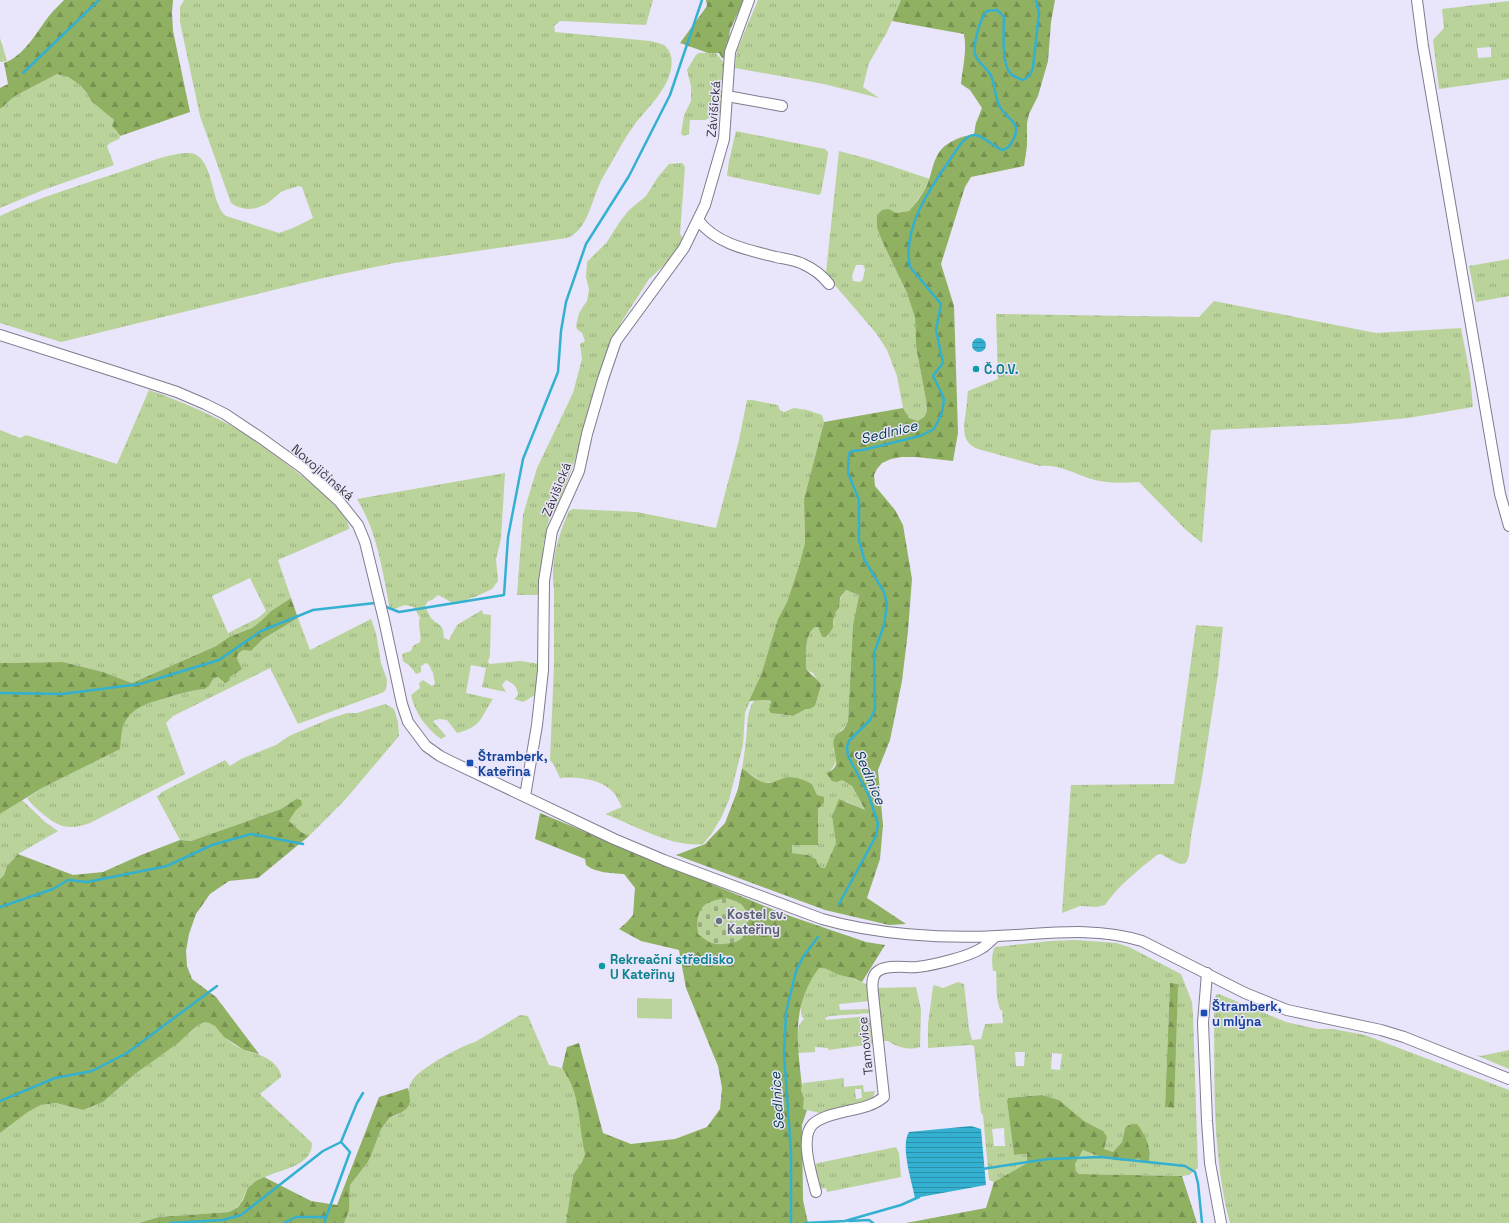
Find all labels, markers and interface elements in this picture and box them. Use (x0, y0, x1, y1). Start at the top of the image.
street label: Závišická (703, 79, 724, 138)
place label: Č.O.V. (984, 361, 1019, 378)
marker: Č.O.V. (971, 364, 981, 374)
water label: Sedlnice (859, 416, 920, 448)
street label: Novojičínská (288, 440, 358, 505)
street label: Závišická (538, 459, 575, 519)
water label: Sedlnice (850, 747, 890, 808)
place label: Štramberk, Kateřina (478, 748, 548, 780)
marker: Štramberk, Kateřina (465, 758, 475, 768)
place label: Kostel sv. Kateřiny (727, 906, 787, 938)
marker: Kostel sv. Kateřiny (714, 916, 724, 926)
place label: Rekreační středisko U Kateřiny (610, 951, 734, 983)
marker: Rekreační středisko U Kateřiny (597, 961, 607, 971)
place label: Štramberk, u mlýna (1212, 998, 1282, 1030)
marker: Štramberk, u mlýna (1199, 1008, 1209, 1018)
street label: Tamovice (854, 1016, 877, 1076)
water label: Sedlnice (766, 1071, 788, 1131)

